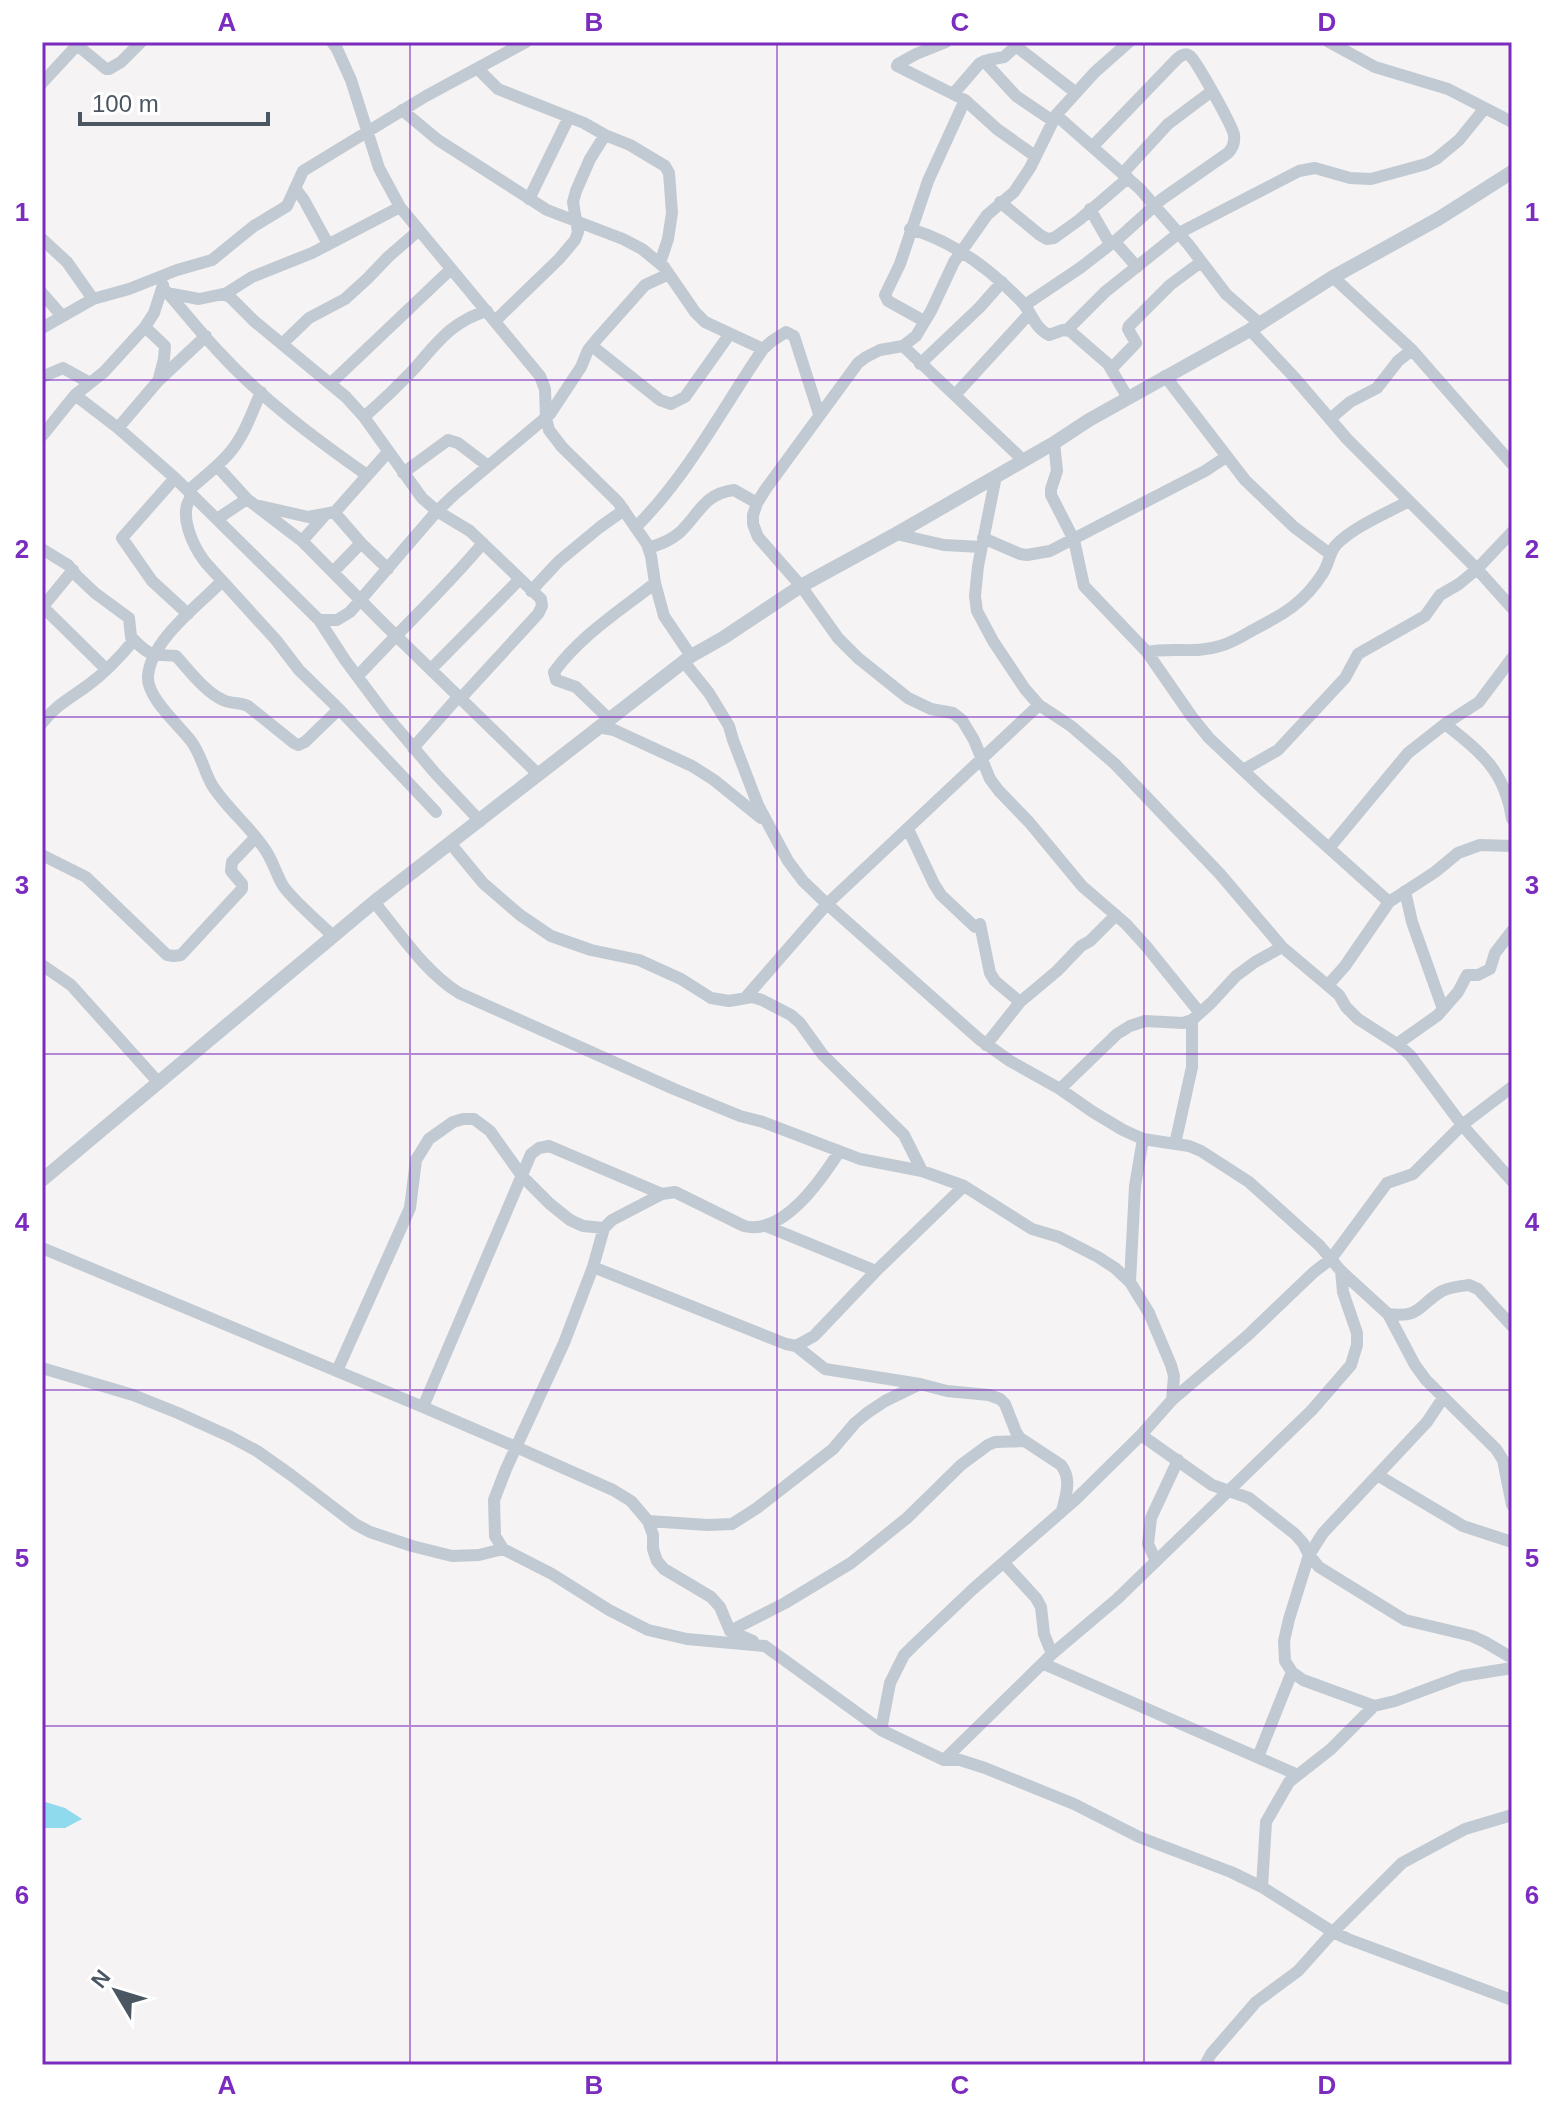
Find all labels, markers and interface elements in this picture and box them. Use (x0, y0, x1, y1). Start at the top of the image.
text: A (218, 7, 237, 37)
text: B (585, 7, 603, 37)
text: C (951, 7, 970, 37)
text: D (1318, 7, 1336, 37)
scale bar (80, 76, 268, 126)
text: 100 m (92, 90, 159, 117)
text: 1 (15, 197, 29, 227)
text: 1 (1525, 197, 1539, 227)
text: 2 (15, 534, 29, 564)
text: 2 (1525, 534, 1539, 564)
text: 3 (15, 870, 29, 900)
text: 3 (1525, 870, 1539, 900)
text: 4 (15, 1207, 30, 1237)
text: 4 (1525, 1207, 1540, 1237)
text: 5 (15, 1543, 29, 1573)
text: 5 (1525, 1543, 1539, 1573)
text: 6 (15, 1880, 29, 1910)
text: 6 (1525, 1880, 1539, 1910)
north arrow (76, 1951, 156, 2031)
text: N (86, 1965, 115, 1993)
text: A (218, 2070, 237, 2100)
text: B (585, 2070, 603, 2100)
text: C (951, 2070, 970, 2100)
text: D (1318, 2070, 1336, 2100)

